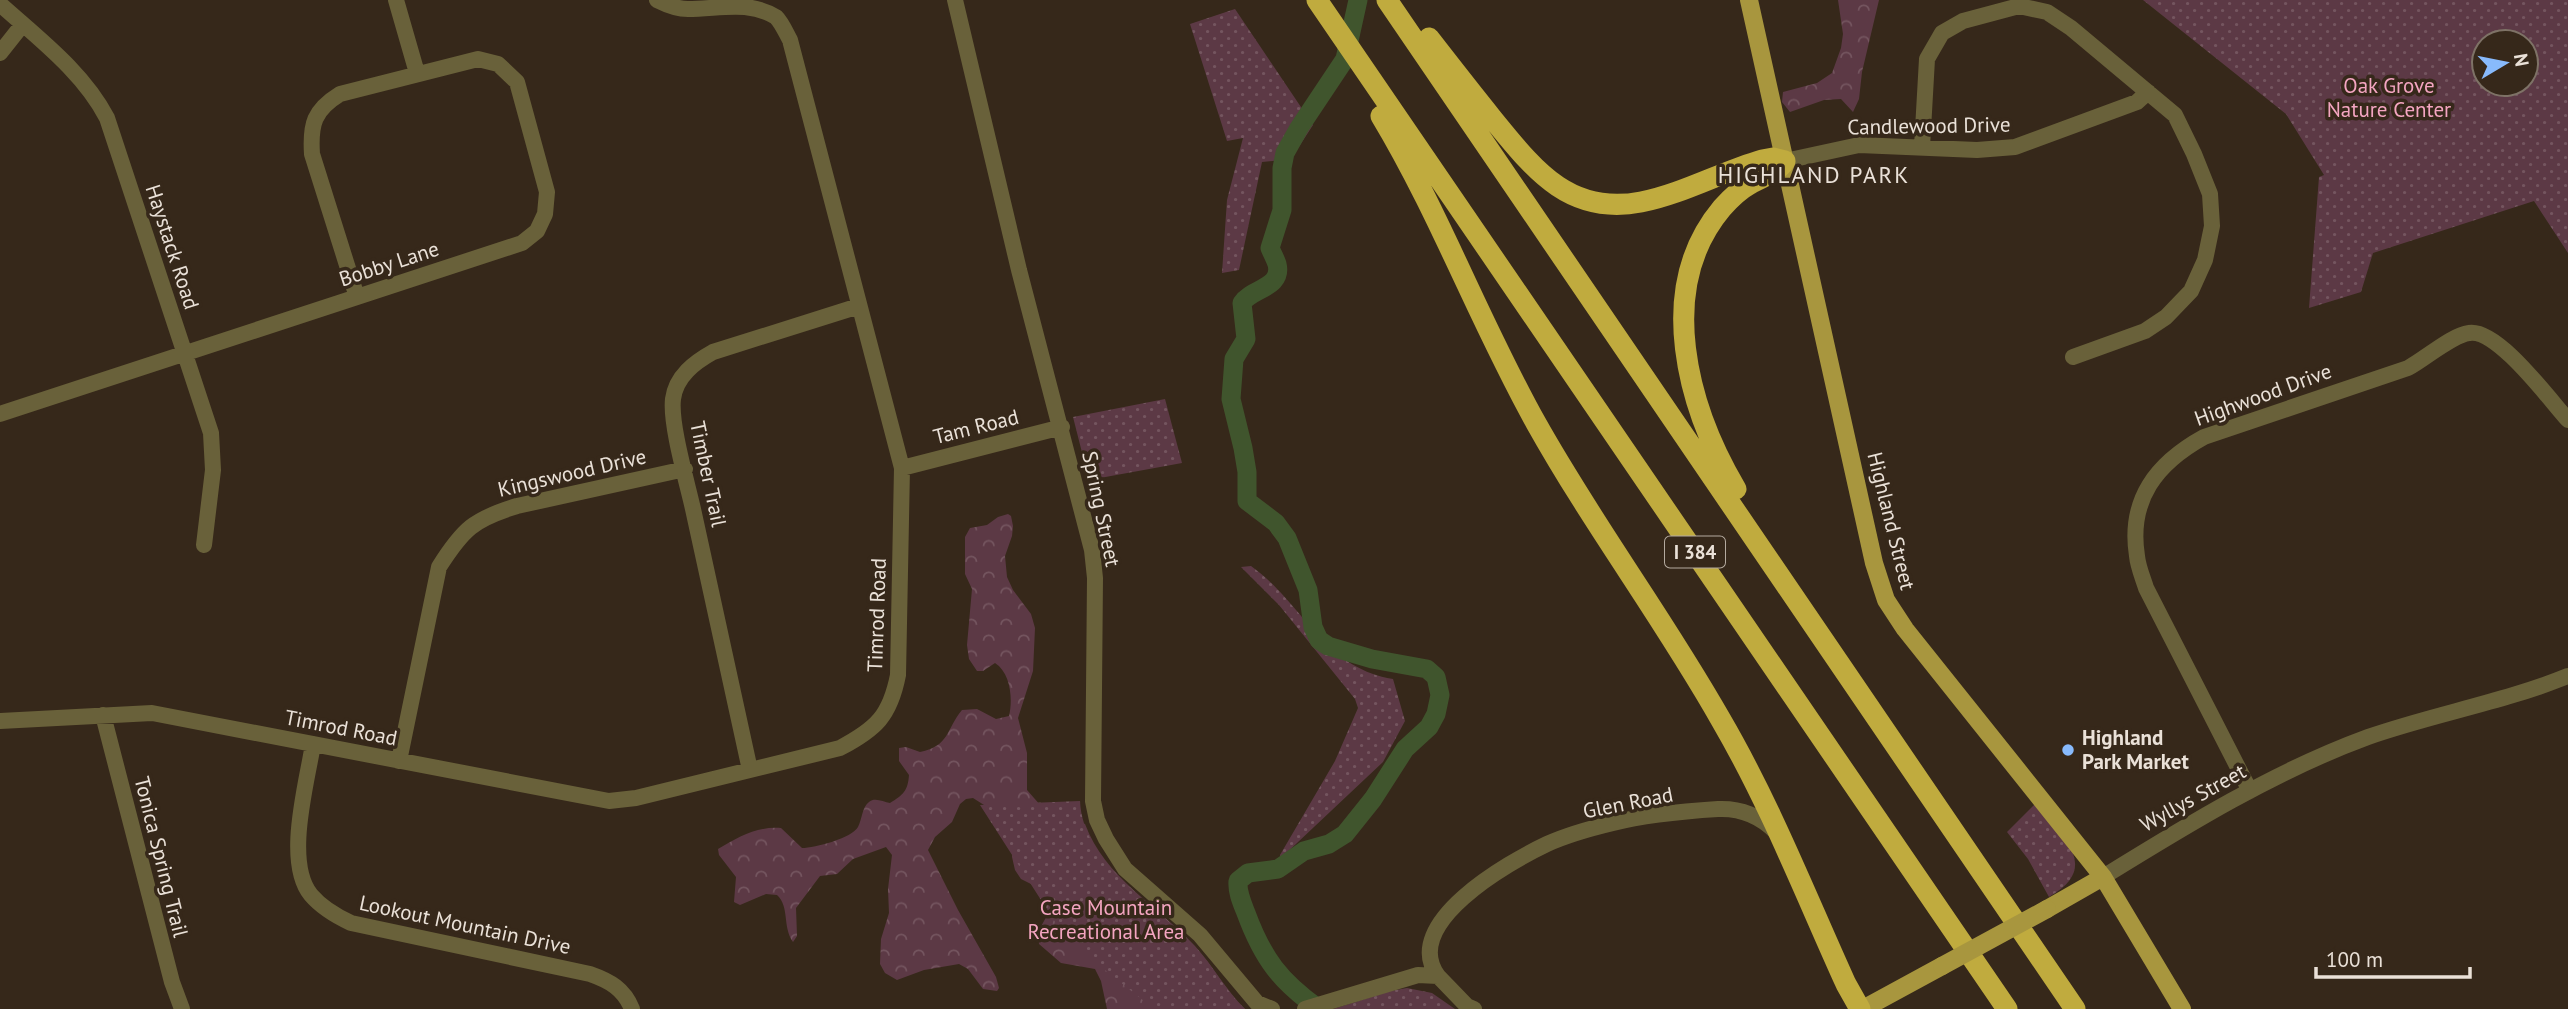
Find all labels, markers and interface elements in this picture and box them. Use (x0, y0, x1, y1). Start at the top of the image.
north arrow (2470, 28, 2540, 98)
text: N (2509, 52, 2535, 68)
park label: Oak Grove Nature Center (2327, 72, 2451, 123)
street label: Candlewood Drive (1847, 111, 2011, 140)
district label: HIGHLAND PARK (1718, 160, 1910, 189)
street label: Haystack Road (140, 181, 205, 313)
street label: Bobby Lane (335, 235, 442, 292)
street label: Highwood Drive (2190, 357, 2335, 432)
street label: Tam Road (930, 403, 1021, 450)
street label: Timber Trail (684, 419, 733, 529)
street label: Kingswood Drive (495, 442, 649, 503)
street label: Spring Street (1076, 449, 1127, 569)
street label: Highland Street (1861, 449, 1922, 593)
road number: I 384 (1665, 537, 1725, 568)
street label: Timrod Road (861, 557, 892, 672)
street label: Timrod Road (283, 703, 400, 752)
place label: Highland Park Market (2082, 724, 2189, 775)
marker: Highland Park Market (2060, 742, 2076, 758)
street label: Wyllys Street (2135, 757, 2250, 838)
street label: Tonica Spring Trail (128, 774, 194, 940)
street label: Glen Road (1581, 781, 1675, 824)
street label: Lookout Mountain Drive (357, 889, 573, 960)
park label: Case Mountain Recreational Area (1027, 894, 1185, 945)
scale bar (2316, 936, 2470, 980)
text: 100 m (2326, 946, 2383, 973)

